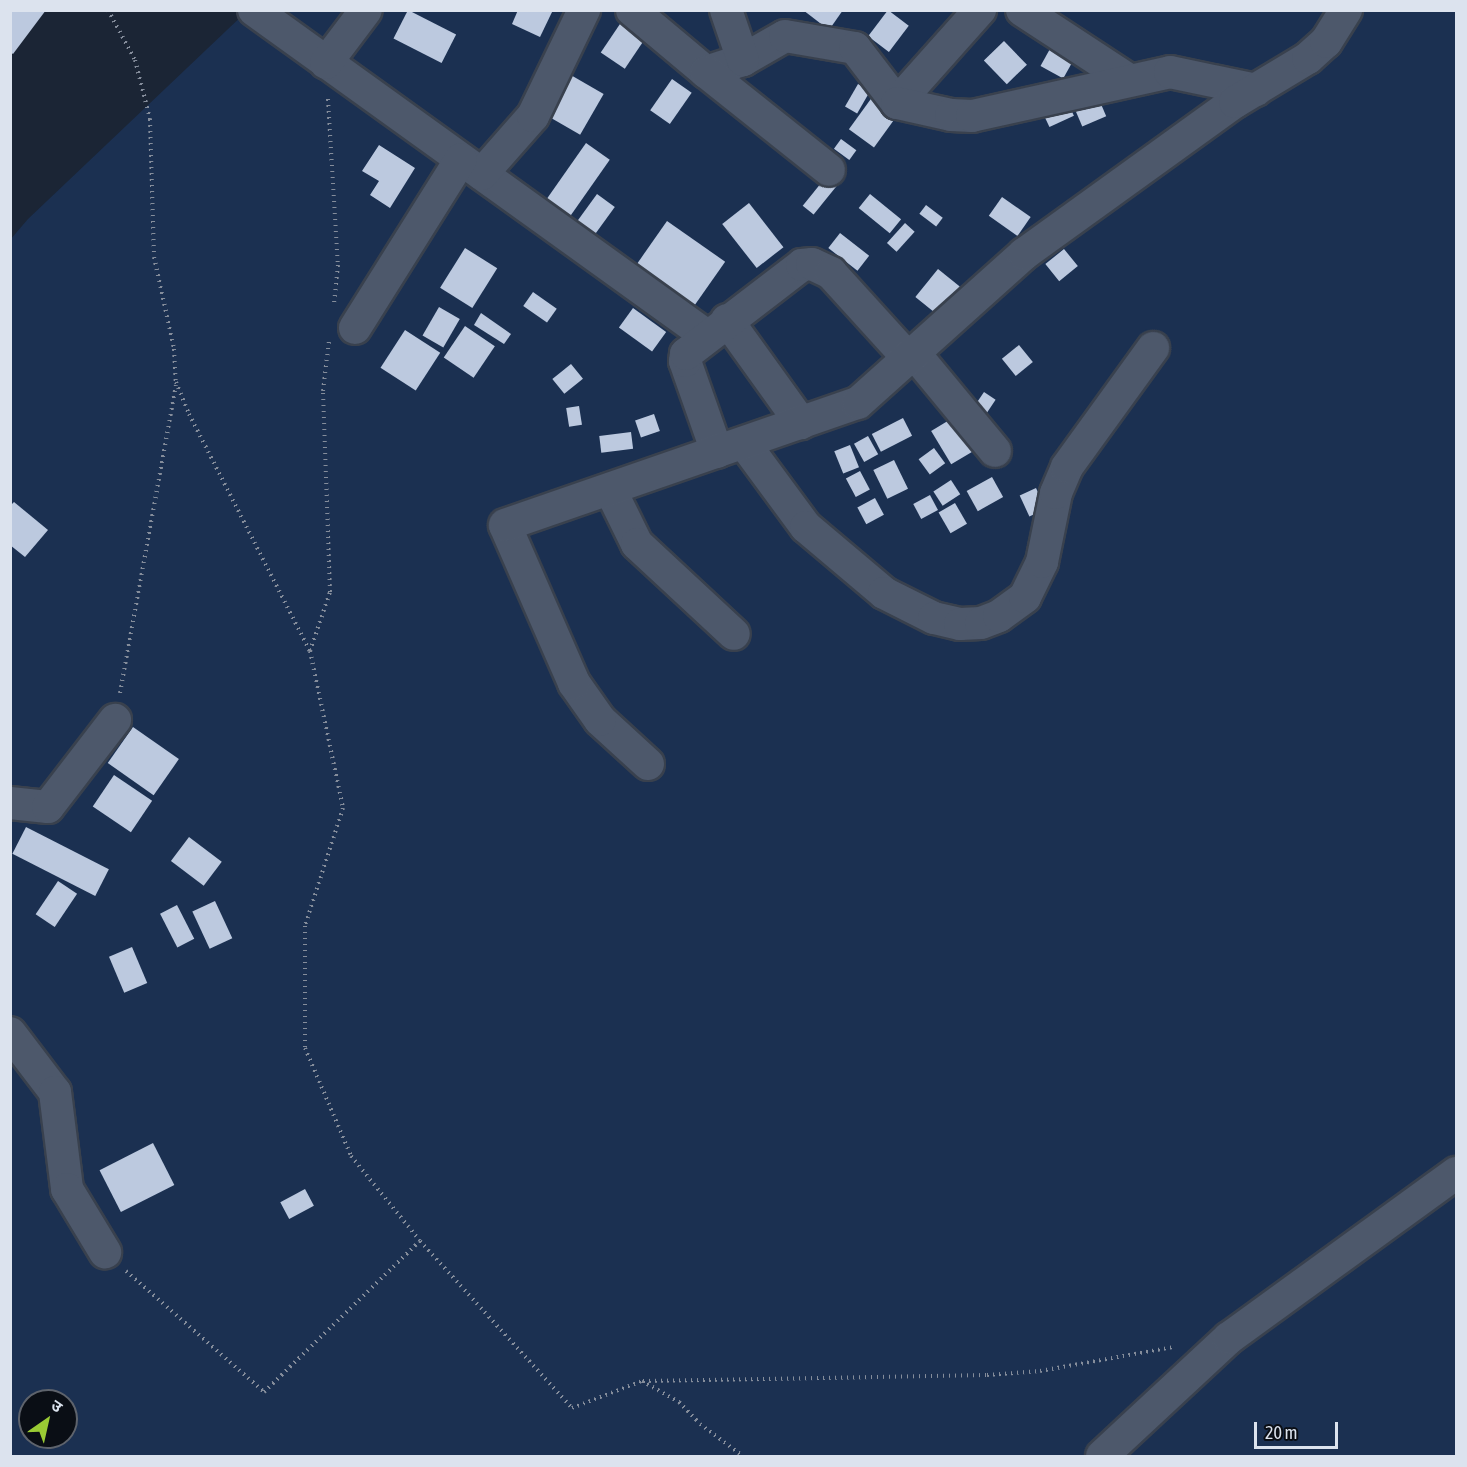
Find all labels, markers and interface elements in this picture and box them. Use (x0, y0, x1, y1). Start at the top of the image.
north arrow (18, 1389, 78, 1449)
text: उ (48, 1396, 66, 1416)
scale bar (1257, 1410, 1341, 1448)
text: 20 m (1265, 1422, 1297, 1443)

